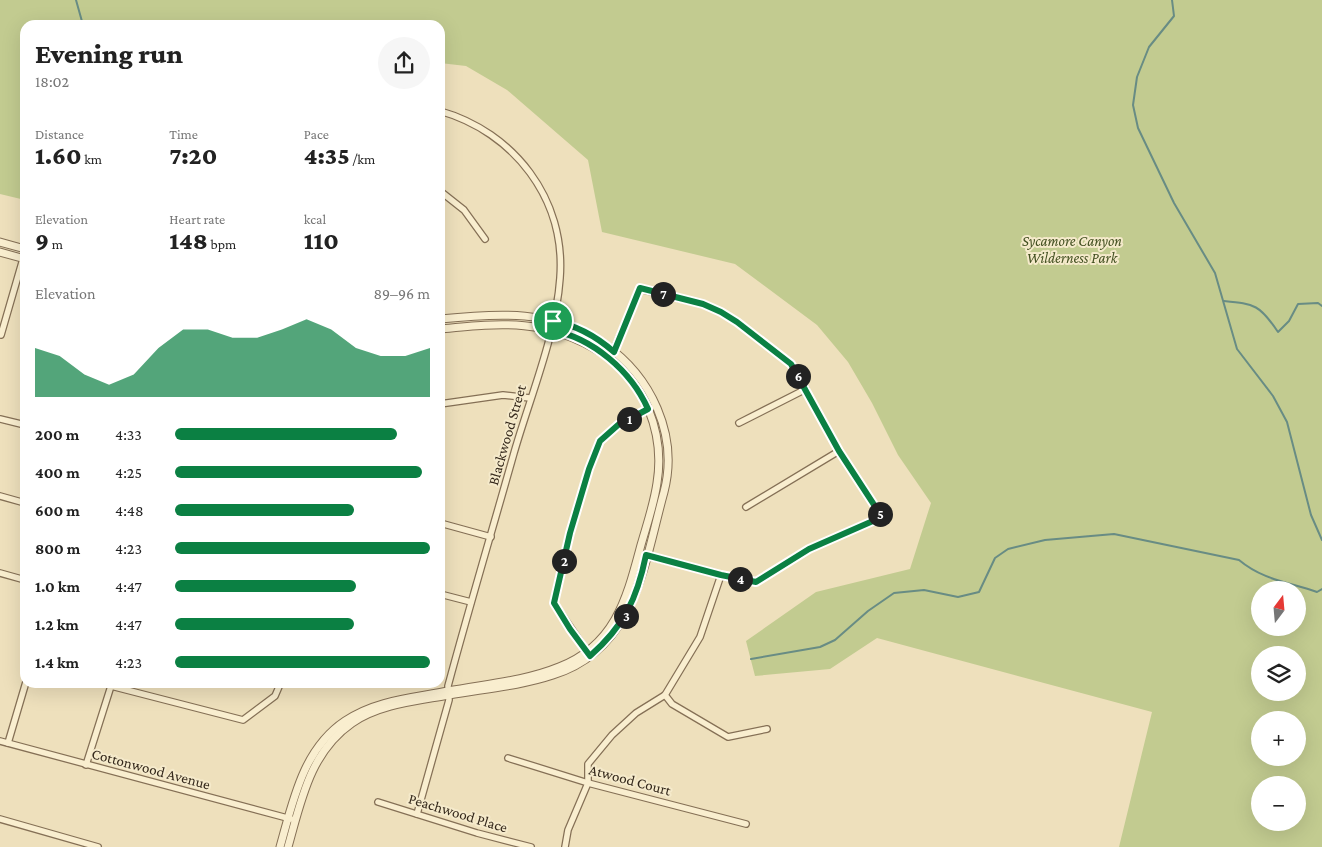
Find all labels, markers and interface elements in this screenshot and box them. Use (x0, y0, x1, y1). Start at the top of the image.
button: share (378, 37, 430, 89)
text: Evening run (35, 38, 183, 69)
text: 18:02 (35, 73, 69, 90)
text: Distance (35, 126, 84, 142)
text: Time (169, 126, 198, 142)
text: Pace (304, 126, 329, 142)
text: 1.60 (35, 142, 82, 169)
text: 7:20 (169, 142, 217, 169)
text: 4:35 (304, 142, 350, 169)
text: km (82, 151, 102, 167)
text: /km (350, 151, 375, 167)
text: Elevation (35, 211, 88, 227)
text: Heart rate (169, 211, 225, 227)
text: kcal (304, 211, 326, 227)
text: 9 (35, 227, 49, 254)
text: 148 (169, 227, 208, 254)
text: 110 (304, 227, 339, 254)
park label: Sycamore Canyon Wilderness Park (1022, 233, 1122, 266)
text: m (49, 236, 63, 252)
text: bpm (208, 236, 236, 252)
pin: 7 (650, 282, 676, 306)
text: Elevation (35, 285, 96, 302)
text: 89–96 m (374, 285, 430, 302)
text: 7 (660, 286, 667, 302)
pin (532, 300, 574, 342)
icon: arrive (539, 307, 567, 335)
pin: 6 (786, 364, 810, 388)
text: 6 (795, 368, 802, 384)
street label: Blackwood Street (485, 382, 529, 487)
pin: 1 (616, 406, 642, 432)
text: 1 (627, 411, 632, 427)
text: 200 m (35, 426, 79, 443)
text: 4:33 (115, 426, 142, 443)
text: 400 m (35, 464, 80, 481)
text: 4:25 (115, 464, 142, 481)
text: 600 m (35, 502, 80, 519)
text: 4:48 (115, 502, 144, 519)
pin: 5 (868, 502, 892, 526)
text: 5 (877, 506, 884, 522)
text: 800 m (35, 540, 80, 557)
text: 4:23 (115, 540, 142, 557)
pin: 2 (552, 548, 576, 574)
text: 2 (561, 553, 568, 569)
pin: 4 (728, 566, 752, 592)
text: 4 (737, 571, 744, 587)
text: 1.0 km (35, 578, 80, 595)
text: 4:47 (115, 578, 142, 595)
north arrow (1251, 581, 1306, 636)
map controls (1251, 581, 1306, 831)
pin: 3 (614, 604, 638, 628)
text: 3 (623, 608, 630, 624)
text: 1.2 km (35, 616, 79, 633)
text: 4:47 (115, 616, 142, 633)
button: layers (1251, 646, 1306, 701)
text: 1.4 km (35, 654, 79, 671)
text: 4:23 (115, 654, 142, 671)
button: + (1251, 711, 1306, 766)
street label: Cottonwood Avenue (90, 745, 212, 793)
street label: Atwood Court (587, 761, 674, 799)
button: − (1251, 776, 1306, 831)
street label: Peachwood Place (407, 790, 510, 836)

